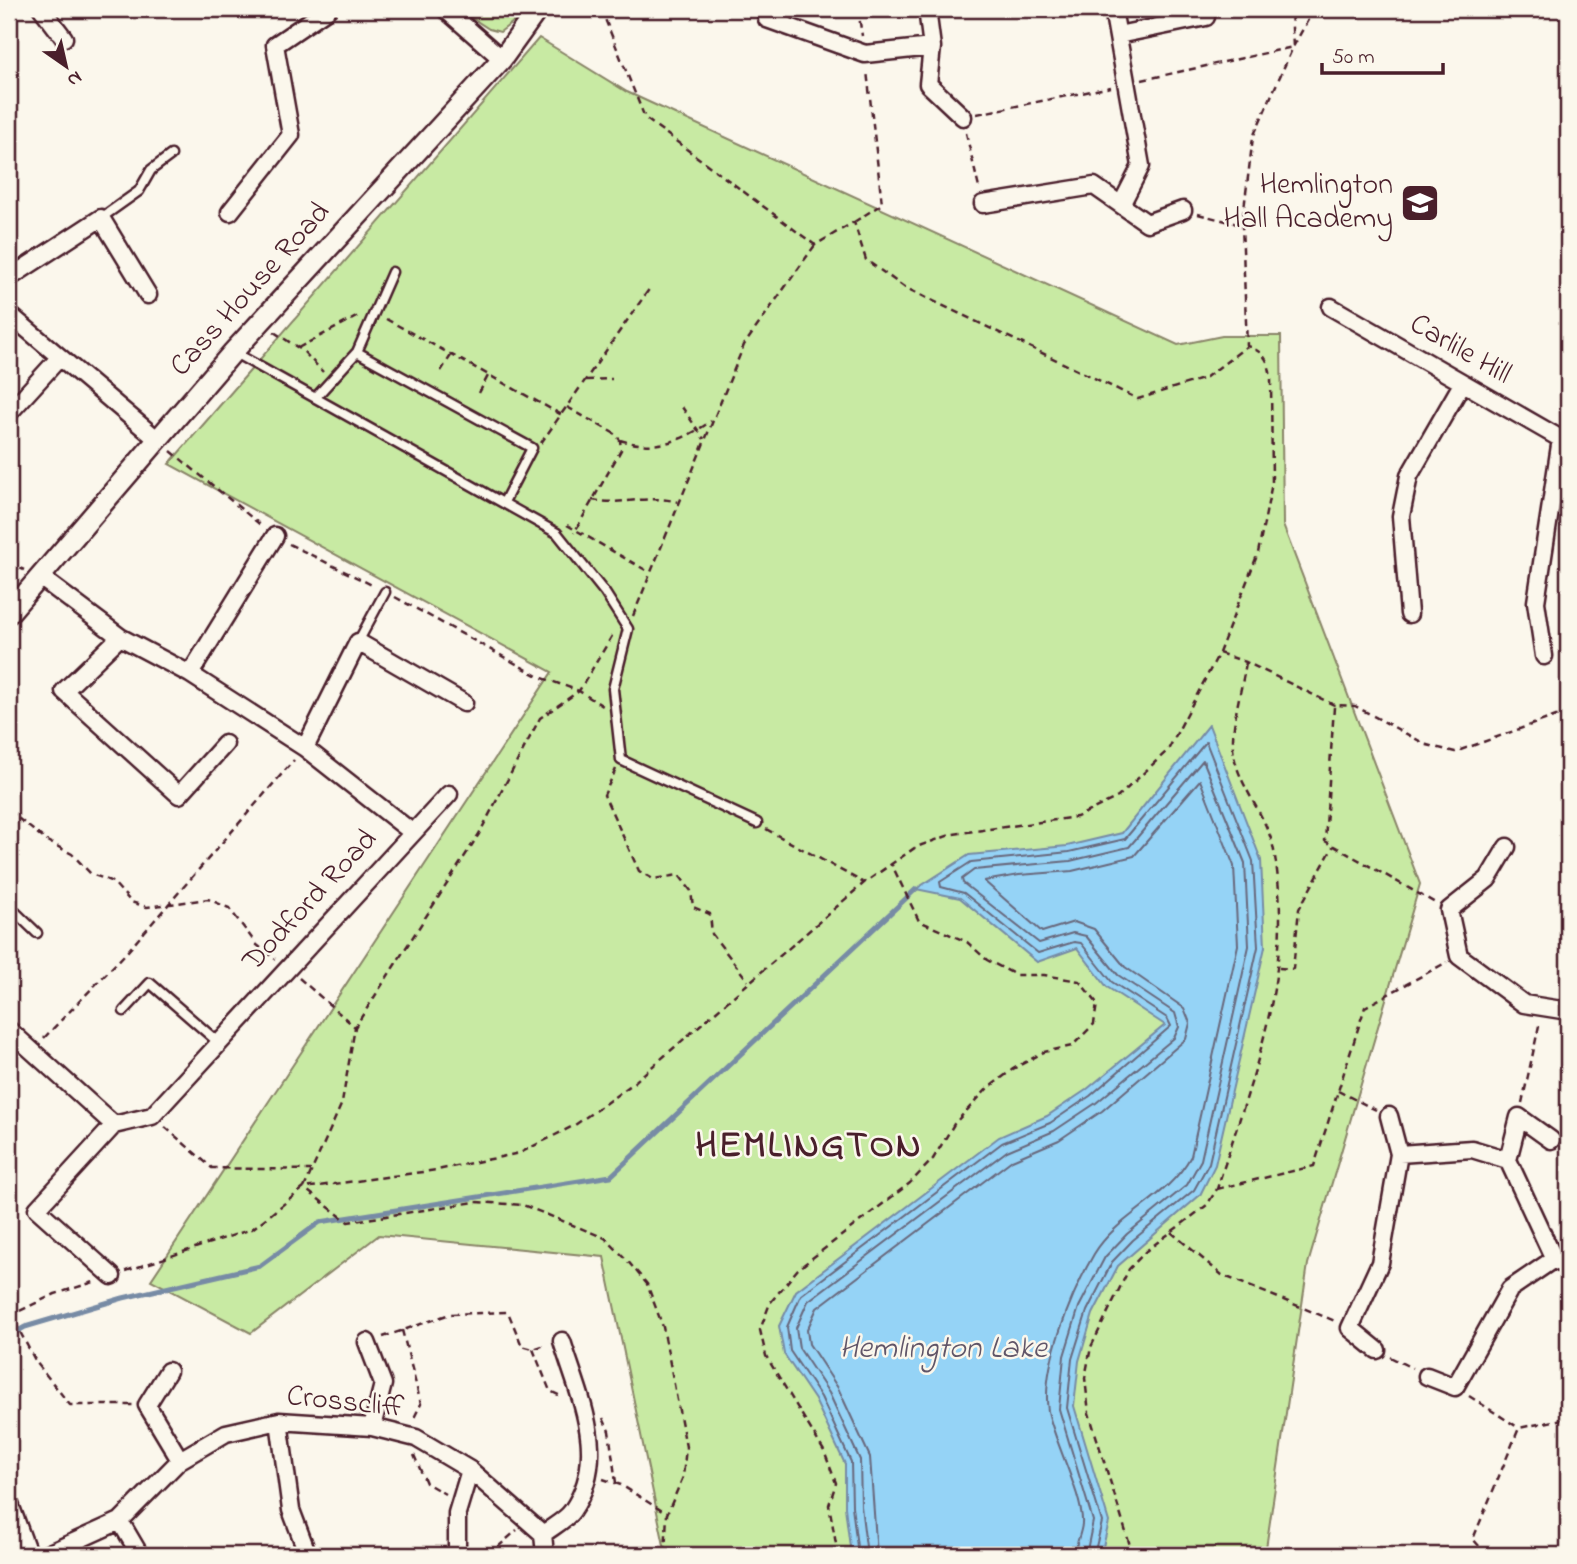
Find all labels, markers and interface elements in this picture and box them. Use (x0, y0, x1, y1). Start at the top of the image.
north arrow (32, 32, 102, 102)
scale bar (1322, 32, 1442, 76)
text: 50 m (1332, 43, 1375, 73)
text: N (61, 63, 87, 93)
place label: Hemlington Hall Academy (1224, 164, 1393, 242)
school or university icon: Hemlington Hall Academy (1399, 182, 1441, 224)
street label: Cass House Road (160, 193, 342, 387)
street label: Carlile Hill (1401, 303, 1519, 397)
street label: Dodford Road (232, 820, 389, 983)
district label: HEMLINGTON (695, 1120, 923, 1174)
water label: Hemlington Lake (839, 1326, 1049, 1373)
street label: Crosscliff (284, 1375, 406, 1431)

